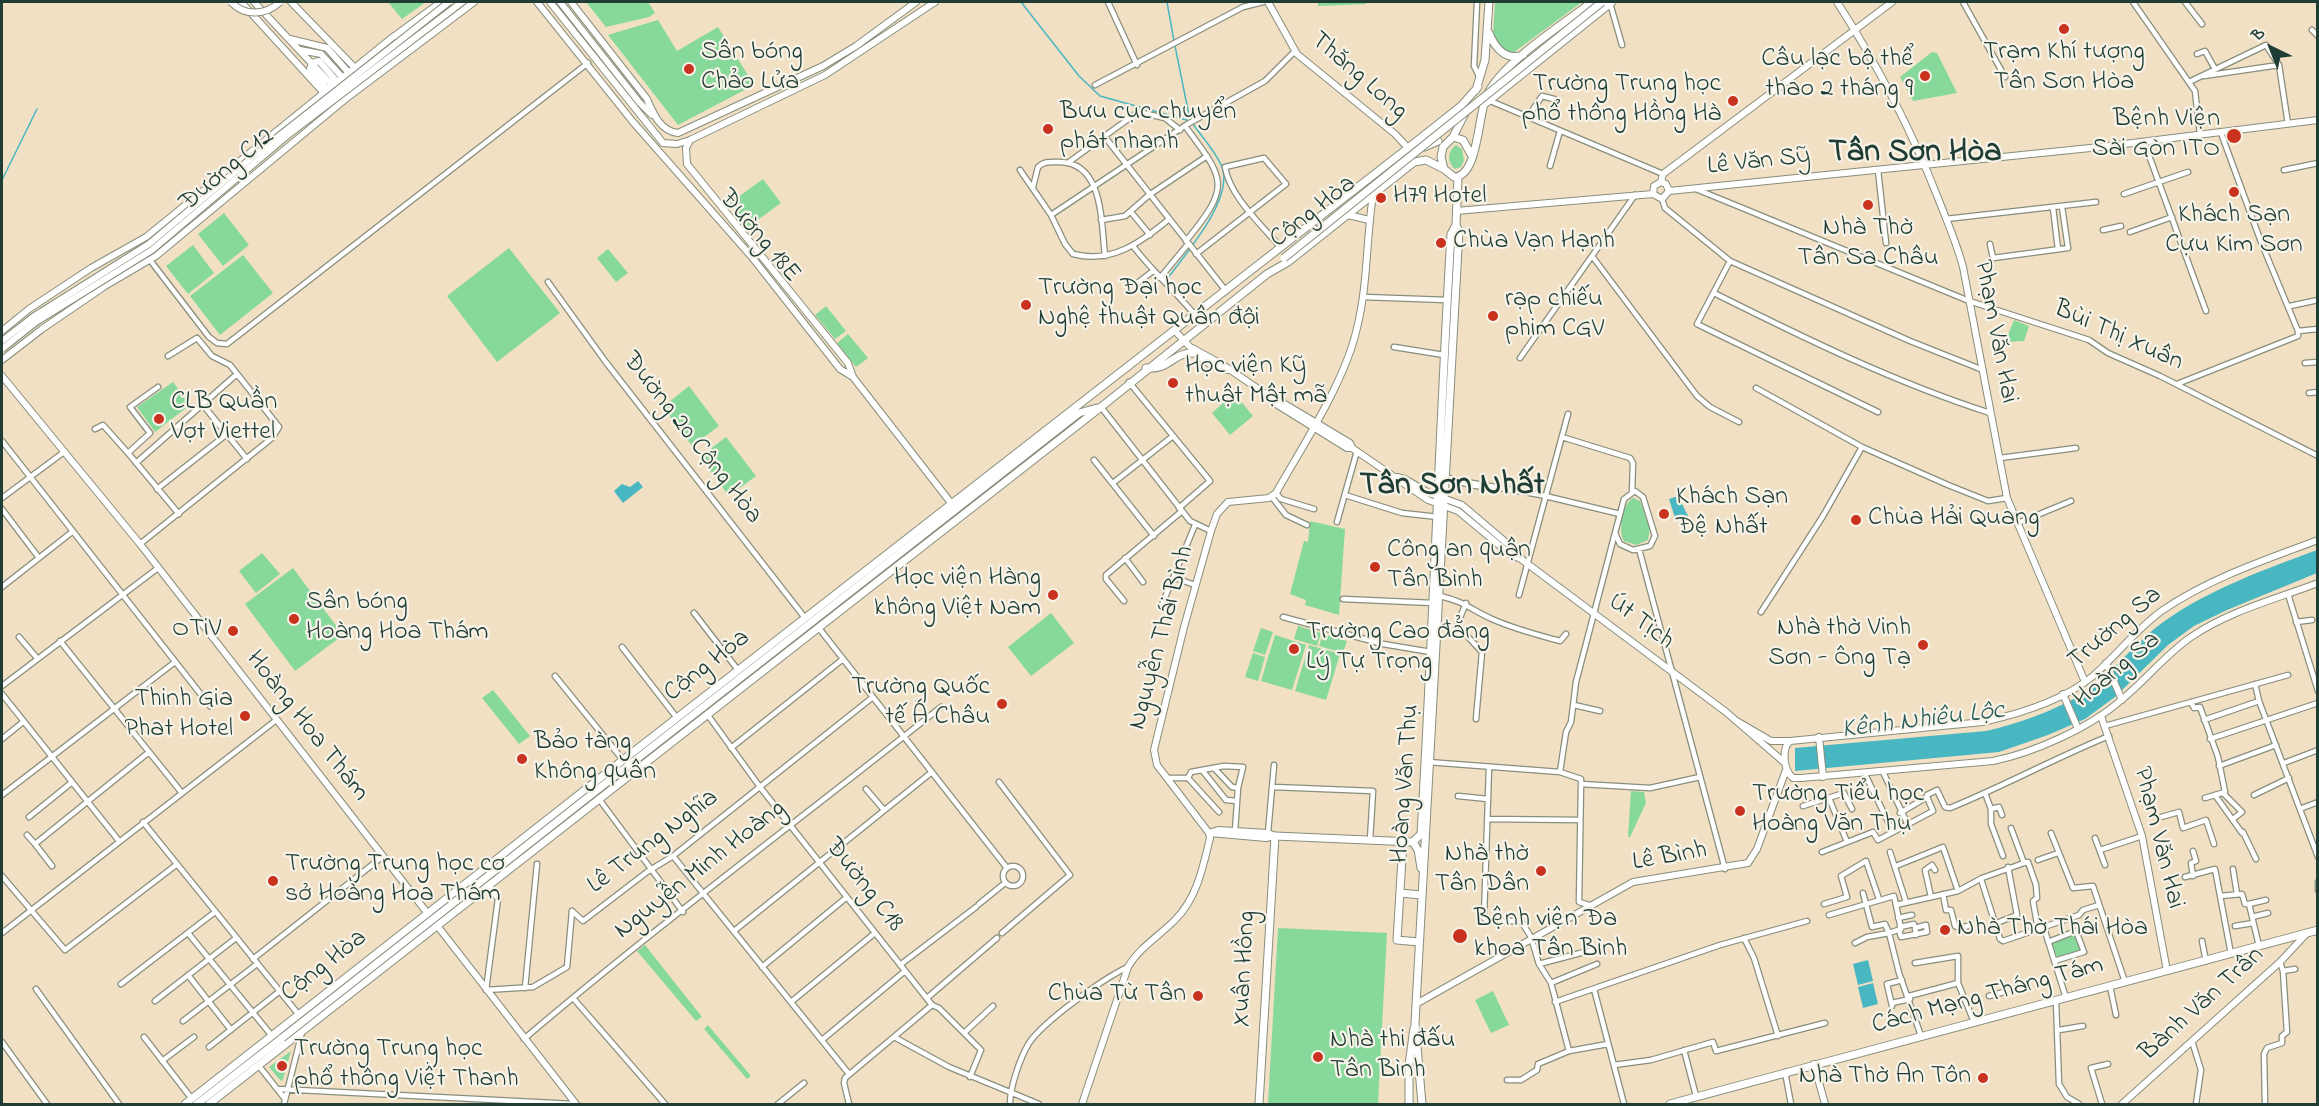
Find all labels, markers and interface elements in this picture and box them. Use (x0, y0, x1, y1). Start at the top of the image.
north arrow (2241, 18, 2301, 78)
marker: Trạm Khí tượng Tân Sơn Hòa (2057, 22, 2071, 36)
text: B (2247, 22, 2271, 47)
street label: Thăng Long (1303, 26, 1413, 128)
place label: Sân bóng Chảo Lửa (701, 38, 803, 100)
place label: Trạm Khí tượng Tân Sơn Hòa (1983, 38, 2145, 100)
place label: Câu lạc bộ thể thao 2 tháng 9 (1761, 45, 1913, 106)
marker: Sân bóng Chảo Lửa (682, 62, 696, 76)
marker: Câu lạc bộ thể thao 2 tháng 9 (1918, 69, 1932, 83)
place label: Trường Trung học phổ thông Hồng Hà (1522, 70, 1721, 132)
marker: Trường Trung học phổ thông Hồng Hà (1726, 94, 1740, 108)
place label: Bưu cục chuyển phát nhanh (1060, 98, 1236, 160)
place label: Bệnh Viện Sài Gòn ITO (2092, 105, 2220, 166)
street label: Đường C12 (174, 122, 282, 220)
marker: Bưu cục chuyển phát nhanh (1041, 122, 1055, 136)
marker: Bệnh Viện Sài Gòn ITO (2225, 127, 2243, 145)
district label: Tân Sơn Hòa (1829, 136, 2001, 174)
street label: Lê Văn Sỹ (1706, 142, 1812, 184)
street label: Cộng Hòa (1265, 170, 1363, 256)
place label: H79 Hotel (1393, 182, 1487, 214)
street label: Đường 18E (710, 184, 806, 290)
marker: Khách Sạn Cựu Kim Sơn (2227, 185, 2241, 199)
marker: H79 Hotel (1374, 191, 1388, 205)
marker: Nhà Thờ Tân Sa Châu (1861, 198, 1875, 212)
place label: Khách Sạn Cựu Kim Sơn (2165, 201, 2303, 262)
place label: Nhà Thờ Tân Sa Châu (1798, 214, 1938, 276)
place label: Chùa Vạn Hạnh (1453, 227, 1615, 259)
marker: Chùa Vạn Hạnh (1434, 236, 1448, 250)
street label: Phạm Văn Hai (1965, 258, 2023, 406)
place label: Trường Đại học Nghệ thuật Quân đội (1038, 274, 1260, 336)
place label: rạp chiếu phim CGV (1505, 285, 1604, 346)
street label: Bùi Thị Xuân (2048, 295, 2188, 379)
marker: Trường Đại học Nghệ thuật Quân đội (1019, 298, 1033, 312)
marker: rạp chiếu phim CGV (1486, 309, 1500, 323)
street label: Đường 20 Cộng Hòa (614, 347, 768, 531)
place label: Học viện Kỹ thuật Mật mã (1185, 352, 1327, 414)
marker: Học viện Kỹ thuật Mật mã (1166, 376, 1180, 390)
place label: CLB Quần Vợt Viettel (171, 388, 277, 449)
marker: CLB Quần Vợt Viettel (152, 412, 166, 426)
district label: Tân Sơn Nhất (1359, 469, 1545, 507)
place label: Khách Sạn Đệ Nhất (1676, 483, 1788, 544)
place label: Chùa Hải Quang (1868, 504, 2039, 536)
marker: Khách Sạn Đệ Nhất (1657, 507, 1671, 521)
marker: Chùa Hải Quang (1849, 513, 1863, 527)
place label: Công an quận Tân Bình (1387, 536, 1531, 598)
street label: Nguyễn Thái Bình (1123, 543, 1203, 733)
marker: Công an quận Tân Bình (1368, 560, 1382, 574)
place label: Học viện Hàng không Việt Nam (874, 564, 1041, 626)
street label: Trường Sa (2063, 581, 2169, 677)
place label: Sân bóng Hoàng Hoa Thám (306, 588, 489, 650)
marker: Học viện Hàng không Việt Nam (1046, 588, 1060, 602)
street label: Út Tịch (1601, 588, 1679, 658)
marker: Sân bóng Hoàng Hoa Thám (287, 612, 301, 626)
place label: Nhà thờ Vinh Sơn - Ông Tạ (1768, 614, 1911, 676)
place label: OTiV (172, 615, 221, 647)
place label: Trường Cao đẳng Lý Tự Trọng (1306, 618, 1490, 680)
marker: OTiV (226, 624, 240, 638)
street label: Cộng Hòa (659, 624, 757, 710)
street label: Hoàng Sa (2068, 626, 2168, 716)
marker: Nhà thờ Vinh Sơn - Ông Tạ (1916, 638, 1930, 652)
marker: Trường Cao đẳng Lý Tự Trọng (1287, 642, 1301, 656)
street label: Hoàng Hoa Thám (238, 645, 374, 809)
place label: Trường Quốc tế Á Châu (851, 673, 990, 734)
place label: Thinh Gia Phat Hotel (125, 685, 233, 746)
water label: Kênh Nhiêu Lộc (1840, 696, 2006, 748)
marker: Trường Quốc tế Á Châu (995, 697, 1009, 711)
street label: Hoàng Văn Thụ (1386, 703, 1428, 865)
marker: Thinh Gia Phat Hotel (238, 709, 252, 723)
place label: Bảo tàng Không quân (534, 728, 656, 790)
marker: Bảo tàng Không quân (515, 752, 529, 766)
street label: Phạm Văn Hai (2124, 764, 2190, 912)
place label: Trường Tiểu học Hoàng Văn Thụ (1752, 780, 1924, 842)
street label: Lê Trung Nghĩa (582, 784, 726, 902)
street label: Nguyễn Minh Hoàng (609, 794, 793, 948)
marker: Trường Tiểu học Hoàng Văn Thụ (1733, 804, 1747, 818)
street label: Đường C18 (817, 833, 909, 939)
street label: Lê Bình (1630, 836, 1710, 880)
place label: Nhà thờ Tân Dân (1435, 840, 1529, 902)
place label: Trường Trung học cơ sở Hoàng Hoa Thám (285, 850, 505, 912)
marker: Nhà thờ Tân Dân (1534, 864, 1548, 878)
marker: Trường Trung học cơ sở Hoàng Hoa Thám (266, 874, 280, 888)
place label: Bệnh viện Đa khoa Tân Bình (1474, 905, 1627, 966)
street label: Xuân Hồng (1227, 910, 1265, 1028)
place label: Nhà Thờ Thái Hòa (1957, 914, 2148, 946)
marker: Nhà Thờ Thái Hòa (1938, 923, 1952, 937)
street label: Cộng Hòa (276, 924, 374, 1010)
marker: Bệnh viện Đa khoa Tân Bình (1451, 927, 1469, 945)
street label: Bành Văn Trân (2134, 941, 2272, 1069)
street label: Cách Mạng Tháng Tám (1869, 951, 2107, 1043)
place label: Chùa Từ Tân (1048, 980, 1186, 1012)
marker: Chùa Từ Tân (1191, 989, 1205, 1003)
place label: Nhà thi đấu Tân Bình (1330, 1026, 1455, 1088)
place label: Trường Trung học phổ thông Việt Thanh (294, 1035, 519, 1096)
marker: Nhà thi đấu Tân Bình (1311, 1050, 1325, 1064)
marker: Trường Trung học phổ thông Việt Thanh (275, 1059, 289, 1073)
place label: Nhà Thờ An Tôn (1799, 1062, 1971, 1094)
marker: Nhà Thờ An Tôn (1976, 1071, 1990, 1085)

